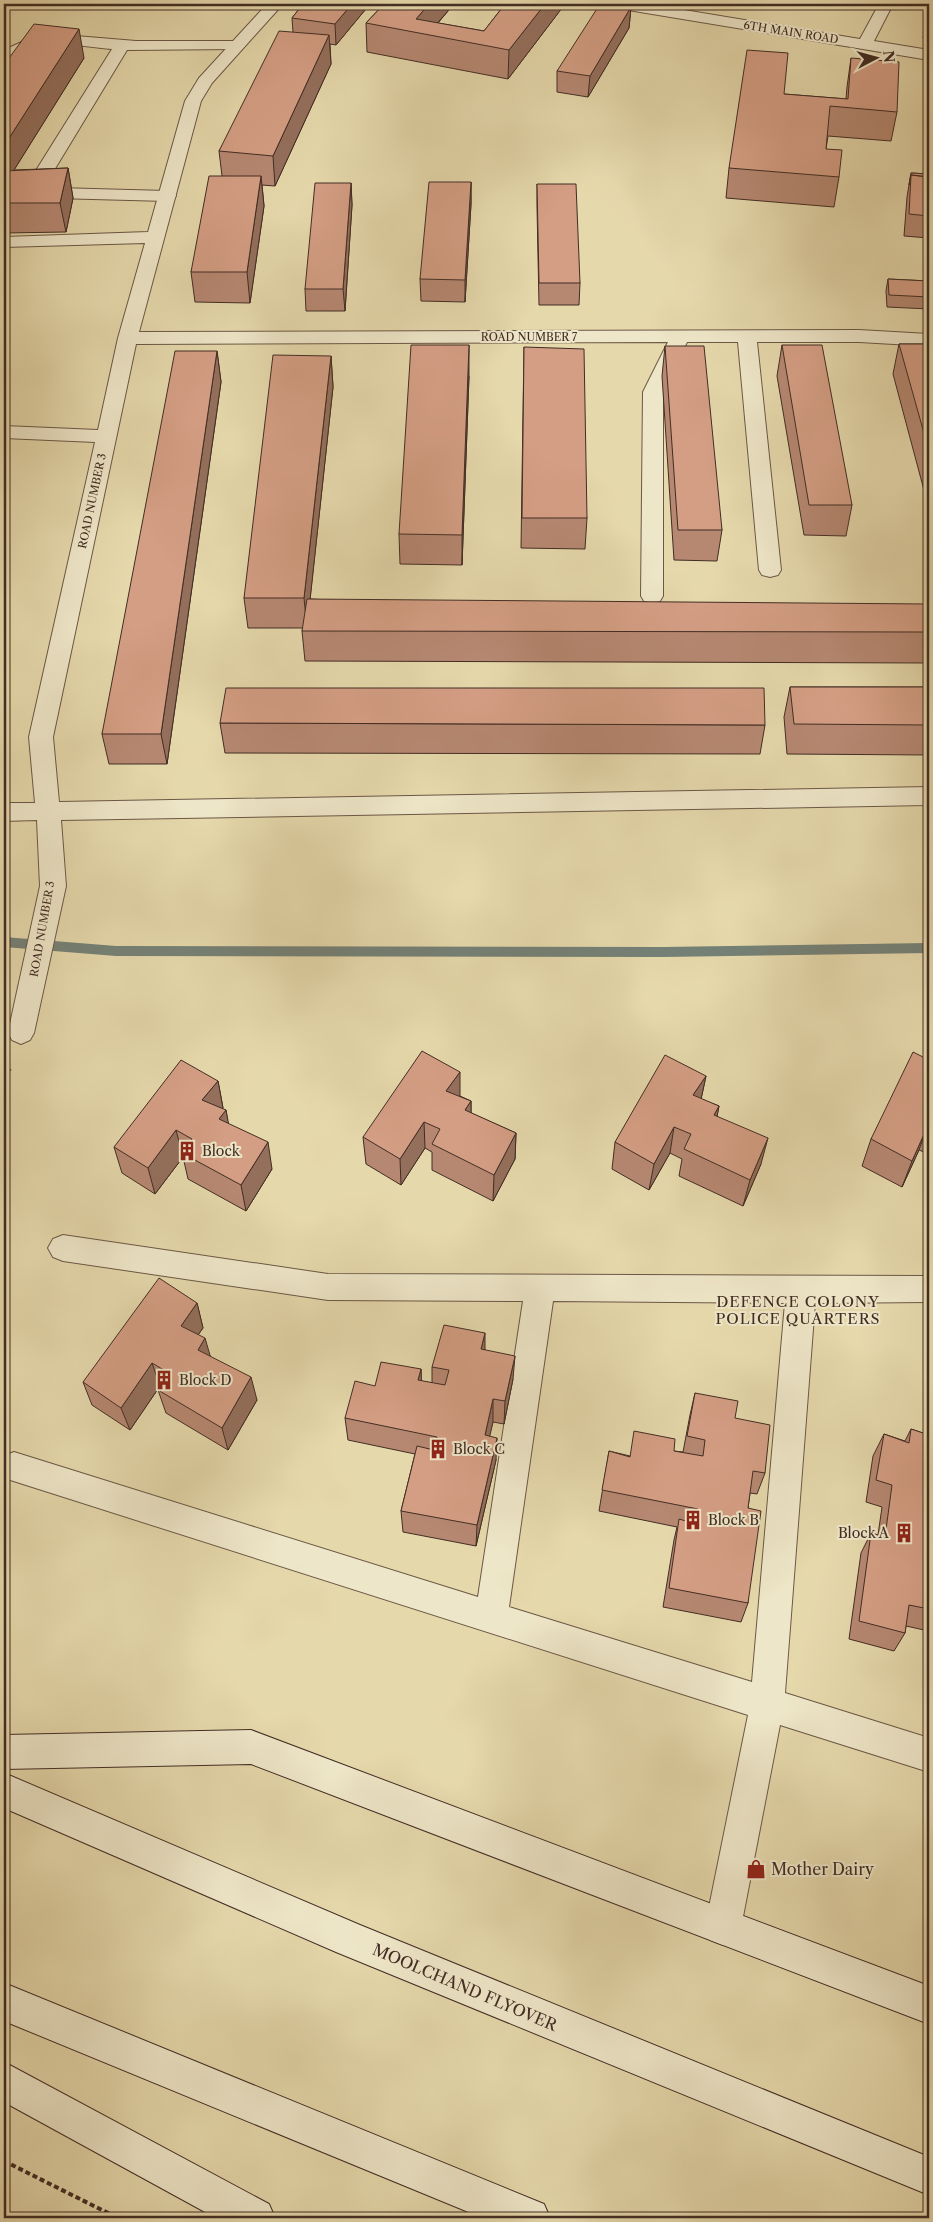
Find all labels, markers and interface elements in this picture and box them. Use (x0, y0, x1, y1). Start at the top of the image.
street label: 6TH MAIN ROAD (743, 18, 840, 46)
north arrow (850, 32, 900, 82)
text: N (879, 50, 899, 64)
street label: ROAD NUMBER 7 (481, 330, 578, 344)
street label: ROAD NUMBER 3 (75, 452, 109, 550)
street label: ROAD NUMBER 3 (27, 880, 57, 978)
building icon: Block (176, 1140, 198, 1162)
place label: Block (202, 1142, 241, 1160)
district label: DEFENCE COLONY POLICE QUARTERS (715, 1292, 881, 1328)
building icon: Block D (153, 1369, 175, 1391)
place label: Block D (179, 1371, 232, 1389)
building icon: Block C (427, 1438, 449, 1460)
place label: Block C (453, 1440, 505, 1458)
building icon: Block B (682, 1509, 704, 1531)
place label: Block B (708, 1511, 759, 1529)
building icon: Block A (893, 1522, 915, 1544)
place label: Block A (838, 1524, 890, 1542)
shop icon: Mother Dairy (745, 1858, 767, 1880)
place label: Mother Dairy (771, 1859, 875, 1879)
street label: MOOLCHAND FLYOVER (370, 1939, 561, 2035)

